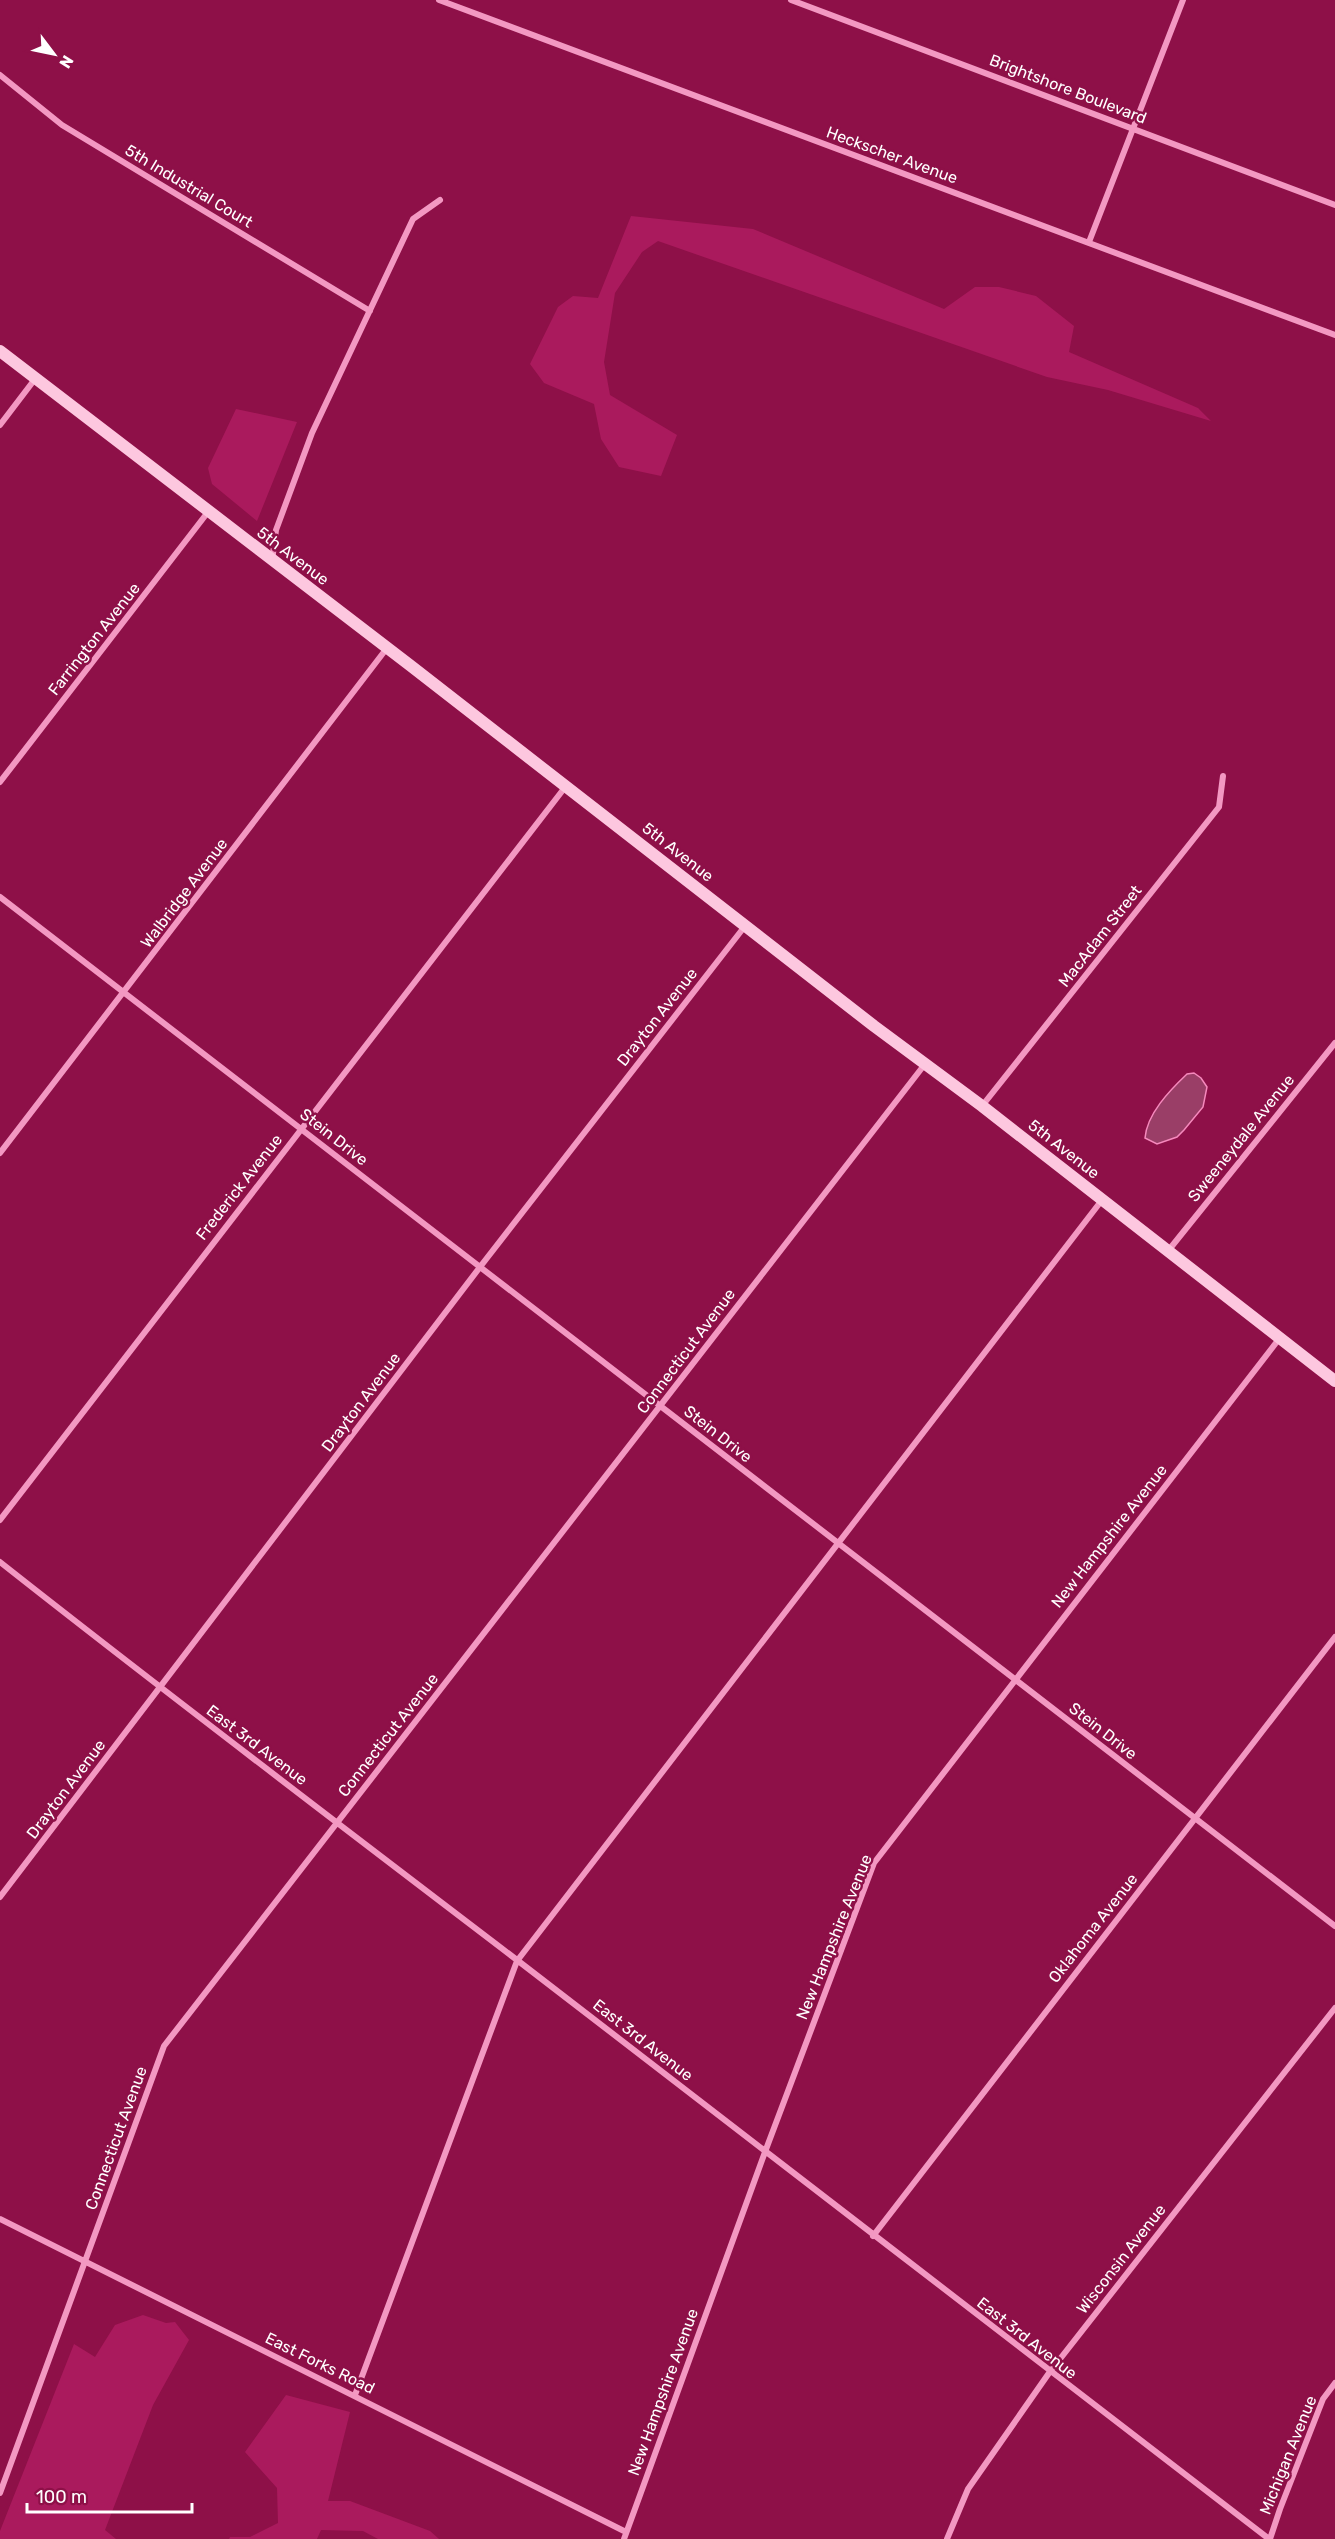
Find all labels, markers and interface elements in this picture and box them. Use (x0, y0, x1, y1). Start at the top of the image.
north arrow (24, 24, 84, 84)
street label: Brightshore Boulevard (987, 50, 1149, 128)
text: N (55, 52, 77, 72)
street label: Heckscher Avenue (824, 122, 960, 188)
street label: 5th Industrial Court (122, 140, 256, 232)
street label: 5th Avenue (253, 523, 333, 589)
street label: Farrington Avenue (44, 579, 144, 699)
street label: 5th Avenue (639, 818, 717, 886)
street label: Walbridge Avenue (137, 834, 231, 952)
street label: MacAdam Street (1054, 881, 1146, 991)
street label: Drayton Avenue (613, 964, 701, 1070)
street label: Sweeneydale Avenue (1184, 1071, 1298, 1205)
street label: Stein Drive (296, 1105, 372, 1169)
street label: 5th Avenue (1025, 1115, 1103, 1183)
street label: Frederick Avenue (192, 1130, 286, 1244)
street label: Connecticut Avenue (633, 1285, 739, 1417)
street label: Drayton Avenue (318, 1349, 404, 1455)
street label: Stein Drive (680, 1402, 756, 1466)
street label: New Hampshire Avenue (1047, 1461, 1171, 1611)
street label: Connecticut Avenue (334, 1669, 442, 1801)
street label: Stein Drive (1065, 1699, 1141, 1763)
street label: East 3rd Avenue (203, 1701, 311, 1789)
street label: Drayton Avenue (23, 1736, 109, 1842)
street label: New Hampshire Avenue (792, 1852, 876, 2022)
street label: Oklahoma Avenue (1044, 1870, 1142, 1986)
street label: East 3rd Avenue (589, 1995, 697, 2085)
street label: Connecticut Avenue (81, 2064, 151, 2212)
street label: Wisconsin Avenue (1072, 2200, 1170, 2318)
street label: East 3rd Avenue (973, 2293, 1081, 2383)
street label: New Hampshire Avenue (624, 2306, 702, 2478)
street label: East Forks Road (262, 2328, 378, 2398)
street label: Michigan Avenue (1255, 2393, 1321, 2517)
scale bar (27, 2476, 192, 2514)
text: 100 m (36, 2486, 87, 2508)

